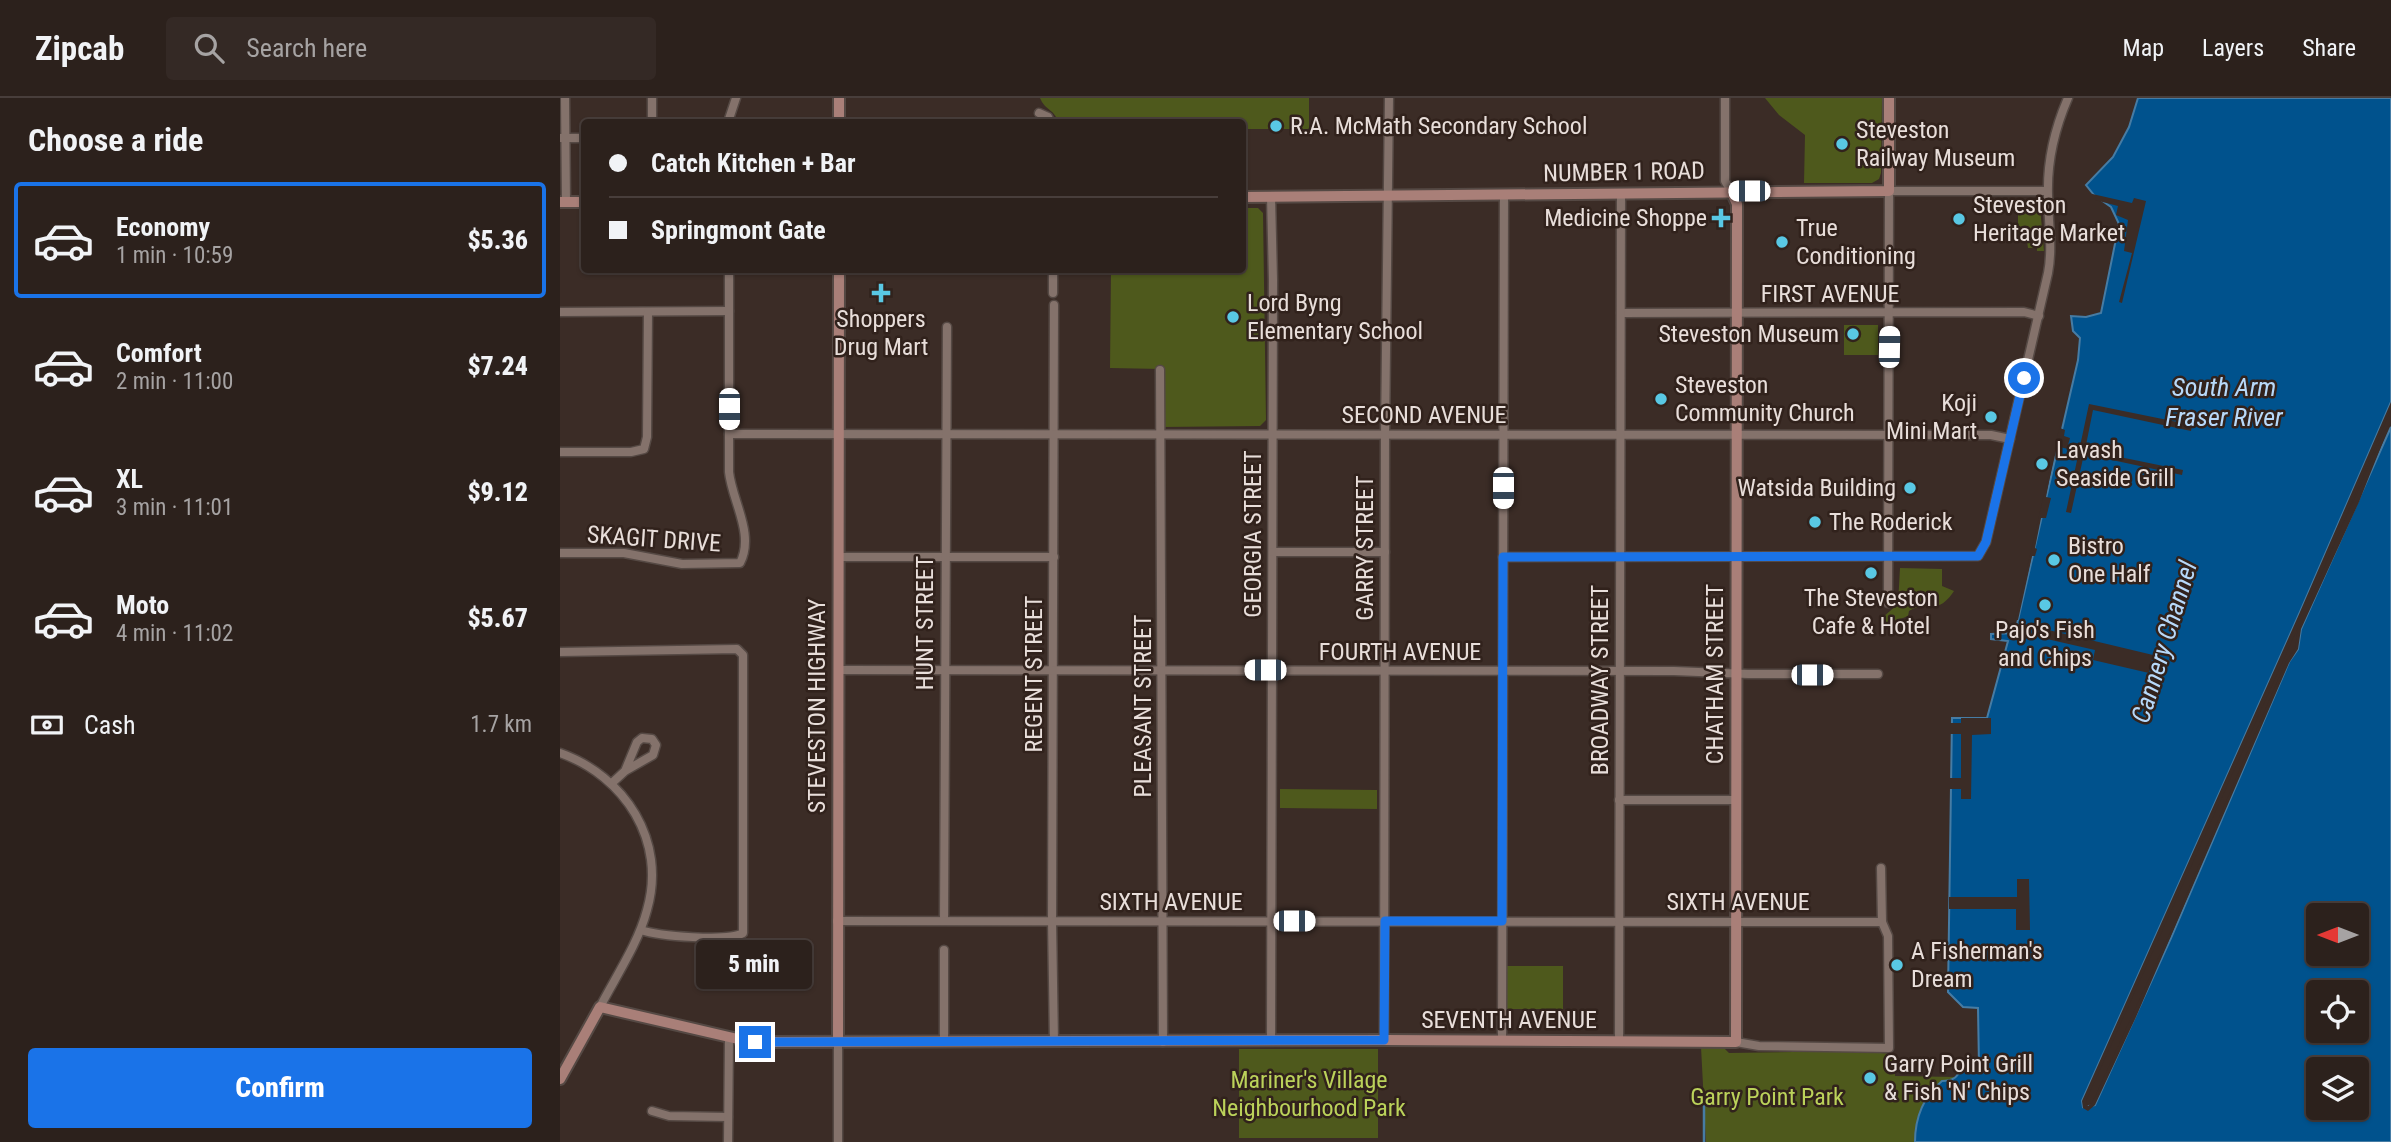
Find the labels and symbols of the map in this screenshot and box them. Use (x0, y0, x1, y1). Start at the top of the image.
place label: R.A. McMath Secondary School (1290, 112, 1587, 140)
place label: Steveston Railway Museum (1856, 116, 2015, 172)
marker: R.A. McMath Secondary School (1268, 118, 1284, 134)
marker: Steveston Railway Museum (1834, 136, 1850, 152)
street label: NUMBER 1 ROAD (1543, 157, 1705, 187)
car (1729, 181, 1771, 202)
place label: Steveston Heritage Market (1973, 191, 2125, 247)
place label: Medicine Shoppe (1544, 204, 1707, 232)
marker: Medicine Shoppe (1713, 210, 1729, 226)
marker: Steveston Heritage Market (1951, 211, 1967, 227)
place label: True Conditioning (1796, 214, 1916, 270)
marker: True Conditioning (1774, 234, 1790, 250)
street label: FIRST AVENUE (1761, 280, 1899, 308)
marker: Shoppers Drug Mart (873, 285, 889, 301)
place label: Lord Byng Elementary School (1247, 289, 1423, 345)
place label: Shoppers Drug Mart (834, 305, 928, 361)
marker: Lord Byng Elementary School (1225, 309, 1241, 325)
place label: Steveston Museum (1658, 320, 1839, 348)
marker: Steveston Museum (1845, 326, 1861, 342)
car (1879, 326, 1900, 368)
route start (2008, 362, 2040, 394)
place label: Steveston Community Church (1675, 371, 1855, 427)
water label: South Arm Fraser River (2165, 372, 2284, 432)
car (719, 388, 740, 430)
place label: Koji Mini Mart (1886, 389, 1977, 445)
marker: Steveston Community Church (1653, 391, 1669, 407)
street label: SECOND AVENUE (1342, 401, 1507, 429)
marker: Koji Mini Mart (1983, 409, 1999, 425)
place label: Lavash Seaside Grill (2056, 436, 2174, 492)
street label: GEORGIA STREET (1239, 450, 1267, 618)
marker: Lavash Seaside Grill (2034, 456, 2050, 472)
car (1493, 467, 1514, 509)
place label: Watsida Building (1738, 474, 1896, 502)
street label: GARRY STREET (1351, 475, 1379, 621)
marker: Watsida Building (1902, 480, 1918, 496)
place label: The Roderick (1829, 508, 1953, 536)
marker: The Roderick (1807, 514, 1823, 530)
street label: SKAGIT DRIVE (586, 520, 722, 558)
place label: Bistro One Half (2068, 532, 2151, 588)
marker: Bistro One Half (2046, 552, 2062, 568)
street label: HUNT STREET (911, 556, 939, 690)
water label: Cannery Channel (2125, 556, 2203, 726)
marker: The Steveston Cafe & Hotel (1863, 565, 1879, 581)
street label: CHATHAM STREET (1701, 584, 1729, 764)
place label: The Steveston Cafe & Hotel (1804, 584, 1938, 640)
street label: BROADWAY STREET (1586, 585, 1614, 775)
street label: REGENT STREET (1020, 595, 1048, 753)
marker: Pajo's Fish and Chips (2037, 597, 2053, 613)
street label: STEVESTON HIGHWAY (803, 598, 831, 813)
street label: PLEASANT STREET (1129, 614, 1157, 798)
place label: Pajo's Fish and Chips (1995, 616, 2095, 672)
street label: FOURTH AVENUE (1319, 638, 1481, 666)
car (1245, 660, 1287, 681)
car (1792, 665, 1834, 686)
street label: SIXTH AVENUE (1099, 888, 1243, 916)
street label: SIXTH AVENUE (1666, 888, 1810, 916)
north arrow (2306, 903, 2370, 966)
car (1274, 911, 1316, 932)
place label: A Fisherman's Dream (1911, 937, 2043, 993)
callout: 5 min (697, 940, 813, 990)
marker: A Fisherman's Dream (1889, 957, 1905, 973)
street label: SEVENTH AVENUE (1421, 1006, 1597, 1034)
route end (739, 1026, 771, 1058)
place label: Garry Point Grill & Fish 'N' Chips (1884, 1050, 2033, 1106)
park label: Mariner's Village Neighbourhood Park (1212, 1066, 1406, 1122)
marker: Garry Point Grill & Fish 'N' Chips (1862, 1070, 1878, 1086)
park label: Garry Point Park (1690, 1083, 1844, 1111)

